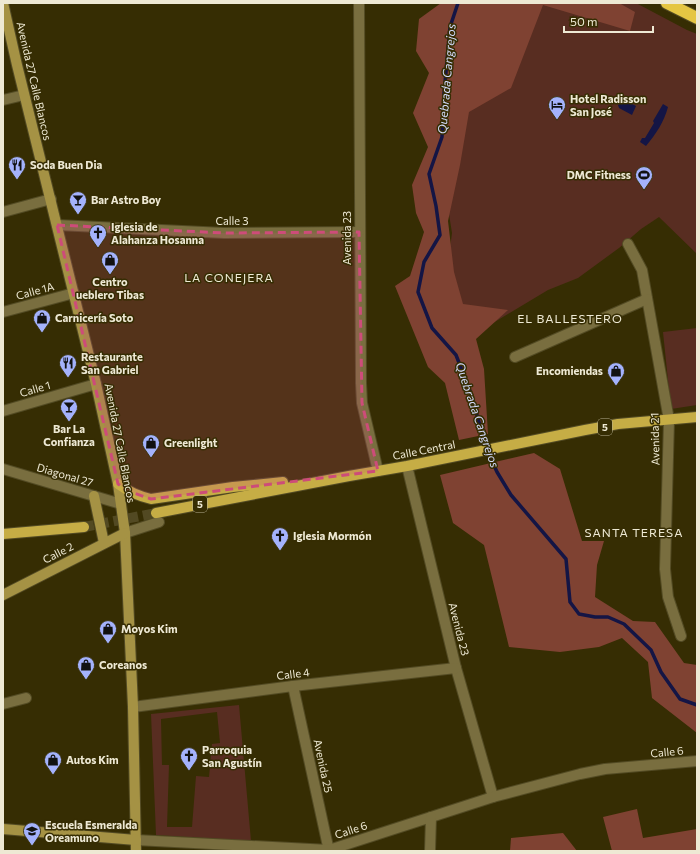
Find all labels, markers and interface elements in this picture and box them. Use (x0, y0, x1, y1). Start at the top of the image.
scale bar (564, 8, 653, 34)
text: 50 m (570, 14, 598, 28)
street label: Avenida 27 Calle Blancos (15, 20, 54, 141)
water label: Quebrada Cangrejos (434, 23, 458, 135)
place label: Hotel Radisson San José (570, 92, 646, 119)
hotel icon: Hotel Radisson San José (547, 95, 567, 120)
restaurant icon: Soda Buen Dia (7, 155, 27, 180)
place label: Soda Buen Dia (30, 158, 102, 171)
sports icon: DMC Fitness (634, 165, 654, 190)
place label: DMC Fitness (567, 168, 631, 181)
bar icon: Bar Astro Boy (68, 190, 88, 215)
place label: Bar Astro Boy (91, 193, 161, 206)
street label: Avenida 23 (340, 211, 353, 265)
street label: Calle 3 (215, 214, 249, 227)
place label: Iglesia de Alahanza Hosanna (111, 220, 204, 246)
church icon: Iglesia de Alahanza Hosanna (88, 223, 108, 248)
shop icon: Centro ueblero Tibas (100, 250, 120, 275)
district label: LA CONEJERA (184, 270, 274, 285)
place label: Centro ueblero Tibas (76, 275, 144, 301)
street label: Calle 1A (14, 279, 56, 302)
shop icon: Carnicería Soto (32, 308, 52, 333)
place label: Carnicería Soto (55, 311, 134, 324)
district label: EL BALLESTERO (517, 311, 623, 325)
place label: Restaurante San Gabriel (81, 350, 143, 376)
restaurant icon: Restaurante San Gabriel (58, 353, 78, 378)
water label: Quebrada Cangrejos (453, 360, 503, 470)
shop icon: Encomiendas (606, 361, 626, 386)
place label: Encomiendas (536, 364, 603, 377)
street label: Calle 1 (18, 378, 52, 399)
street label: Avenida 27 Calle Blancos (103, 382, 138, 504)
bar icon: Bar La Confianza (59, 397, 79, 422)
street label: Avenida 21 (648, 413, 661, 465)
road number: 5 (598, 419, 612, 435)
place label: Bar La Confianza (43, 422, 95, 448)
shop icon: Greenlight (141, 433, 161, 458)
place label: Greenlight (164, 436, 218, 449)
street label: Calle Central (391, 437, 456, 462)
street label: Diagonal 27 (35, 460, 95, 489)
road number: 5 (193, 496, 207, 512)
district label: SANTA TERESA (585, 525, 683, 539)
church icon: Iglesia Mormón (270, 526, 290, 551)
place label: Iglesia Mormón (293, 529, 372, 542)
street label: Calle 2 (40, 539, 75, 566)
street label: Avenida 23 (447, 601, 472, 657)
shop icon: Moyos Kim (98, 619, 118, 644)
place label: Moyos Kim (121, 622, 178, 635)
shop icon: Coreanos (76, 655, 96, 680)
place label: Coreanos (99, 658, 147, 671)
street label: Calle 4 (276, 665, 311, 682)
street label: Avenida 25 (311, 738, 335, 794)
place label: Parroquia San Agustín (202, 743, 262, 769)
street label: Calle 6 (650, 744, 685, 759)
church icon: Parroquia San Agustín (179, 746, 199, 771)
shop icon: Autos Kim (43, 750, 63, 775)
place label: Autos Kim (66, 753, 119, 766)
place label: Escuela Esmeralda Oreamuno (45, 818, 138, 844)
street label: Calle 6 (333, 818, 369, 841)
school or university icon: Escuela Esmeralda Oreamuno (22, 821, 42, 846)

